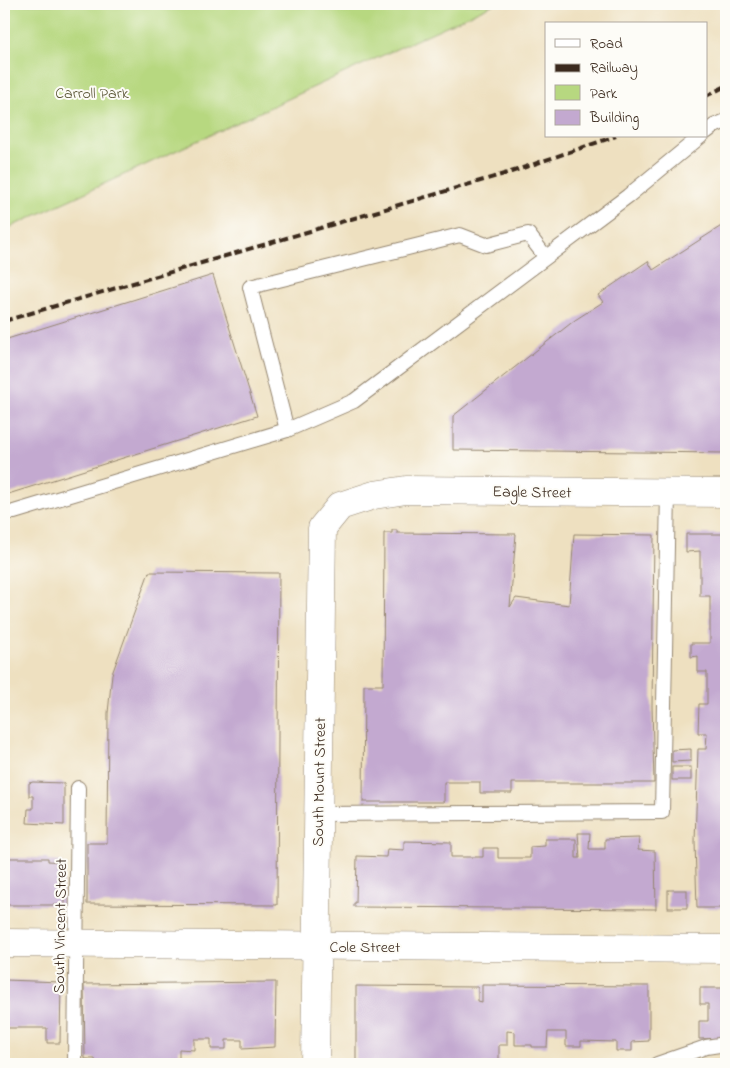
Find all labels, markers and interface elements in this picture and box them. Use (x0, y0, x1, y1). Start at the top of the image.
legend (545, 22, 708, 138)
text: Road (590, 33, 623, 55)
text: Railway (590, 57, 638, 80)
park label: Carroll Park (55, 82, 130, 106)
text: Park (590, 83, 618, 105)
text: Building (589, 107, 639, 130)
street label: Eagle Street (492, 480, 572, 506)
street label: South Mount Street (307, 717, 333, 847)
street label: South Vincent Street (48, 857, 74, 994)
street label: Cole Street (330, 936, 401, 960)

